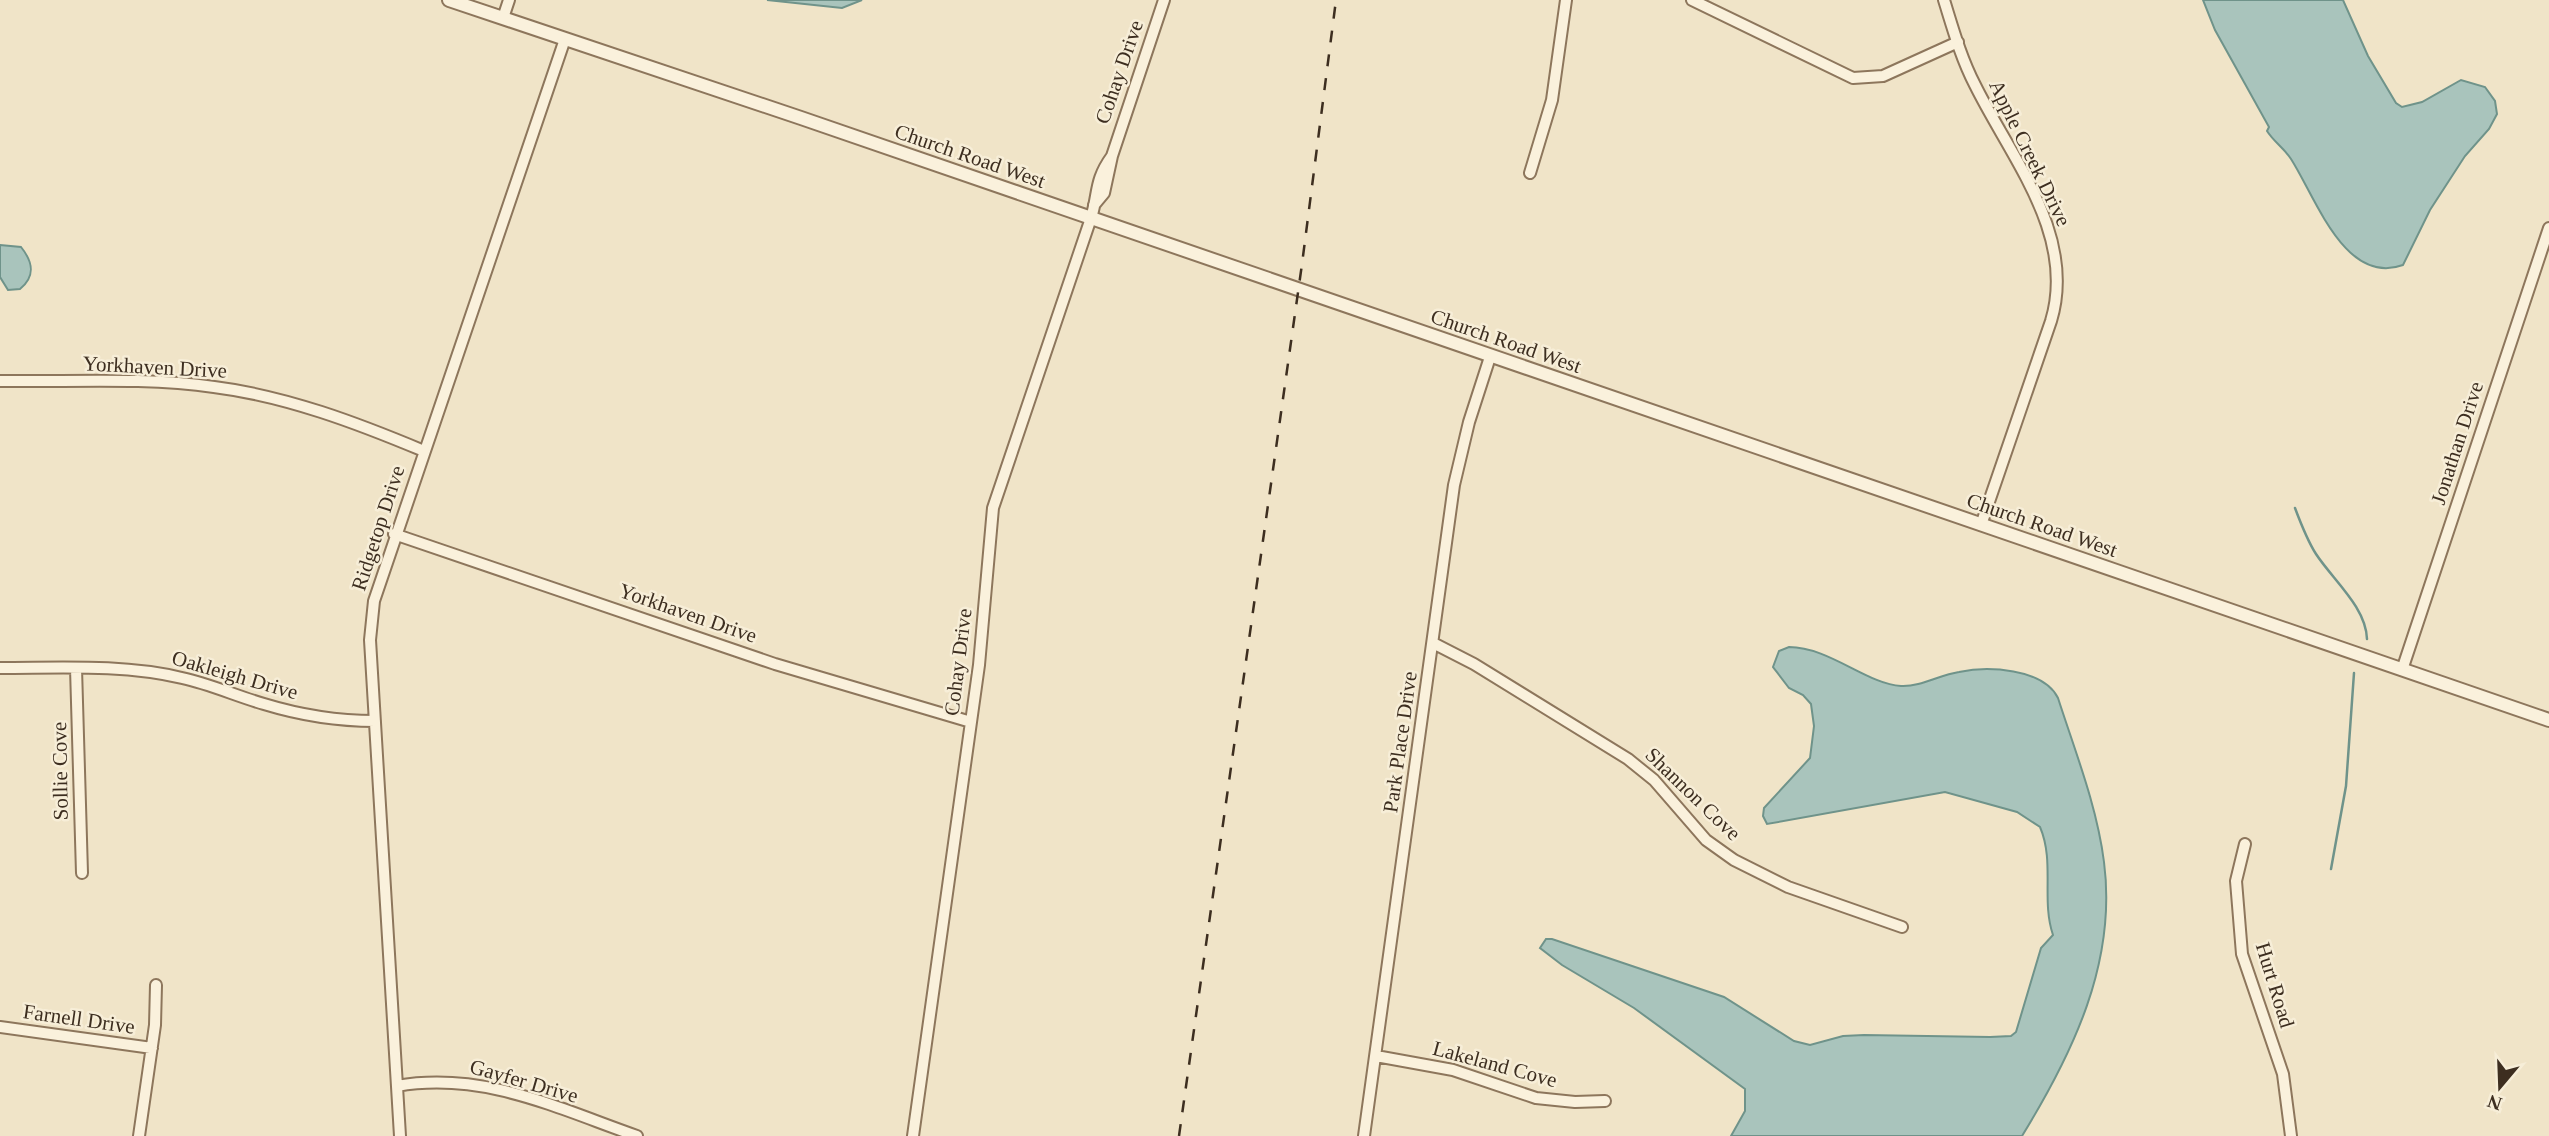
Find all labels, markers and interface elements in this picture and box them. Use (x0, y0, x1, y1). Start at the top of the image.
street label: Cohay Drive (1090, 17, 1148, 127)
street label: Apple Creek Drive (1984, 76, 2076, 230)
street label: Church Road West (892, 119, 1049, 193)
street label: Church Road West (1428, 304, 1585, 378)
street label: Yorkhaven Drive (82, 351, 228, 383)
street label: Jonathan Drive (2426, 379, 2488, 507)
street label: Ridgetop Drive (346, 462, 410, 594)
street label: Church Road West (1964, 488, 2121, 562)
street label: Yorkhaven Drive (616, 578, 760, 648)
street label: Cohay Drive (940, 607, 976, 717)
street label: Oakleigh Drive (169, 646, 301, 704)
street label: Park Place Drive (1378, 670, 1422, 814)
street label: Sollie Cove (47, 722, 73, 820)
street label: Shannon Cove (1640, 743, 1746, 845)
street label: Hurt Road (2251, 939, 2299, 1031)
street label: Farnell Drive (22, 999, 136, 1039)
street label: Lakeland Cove (1430, 1036, 1560, 1092)
north arrow (2465, 1052, 2535, 1122)
street label: Gayfer Drive (467, 1054, 581, 1108)
text: N (2484, 1090, 2505, 1115)

